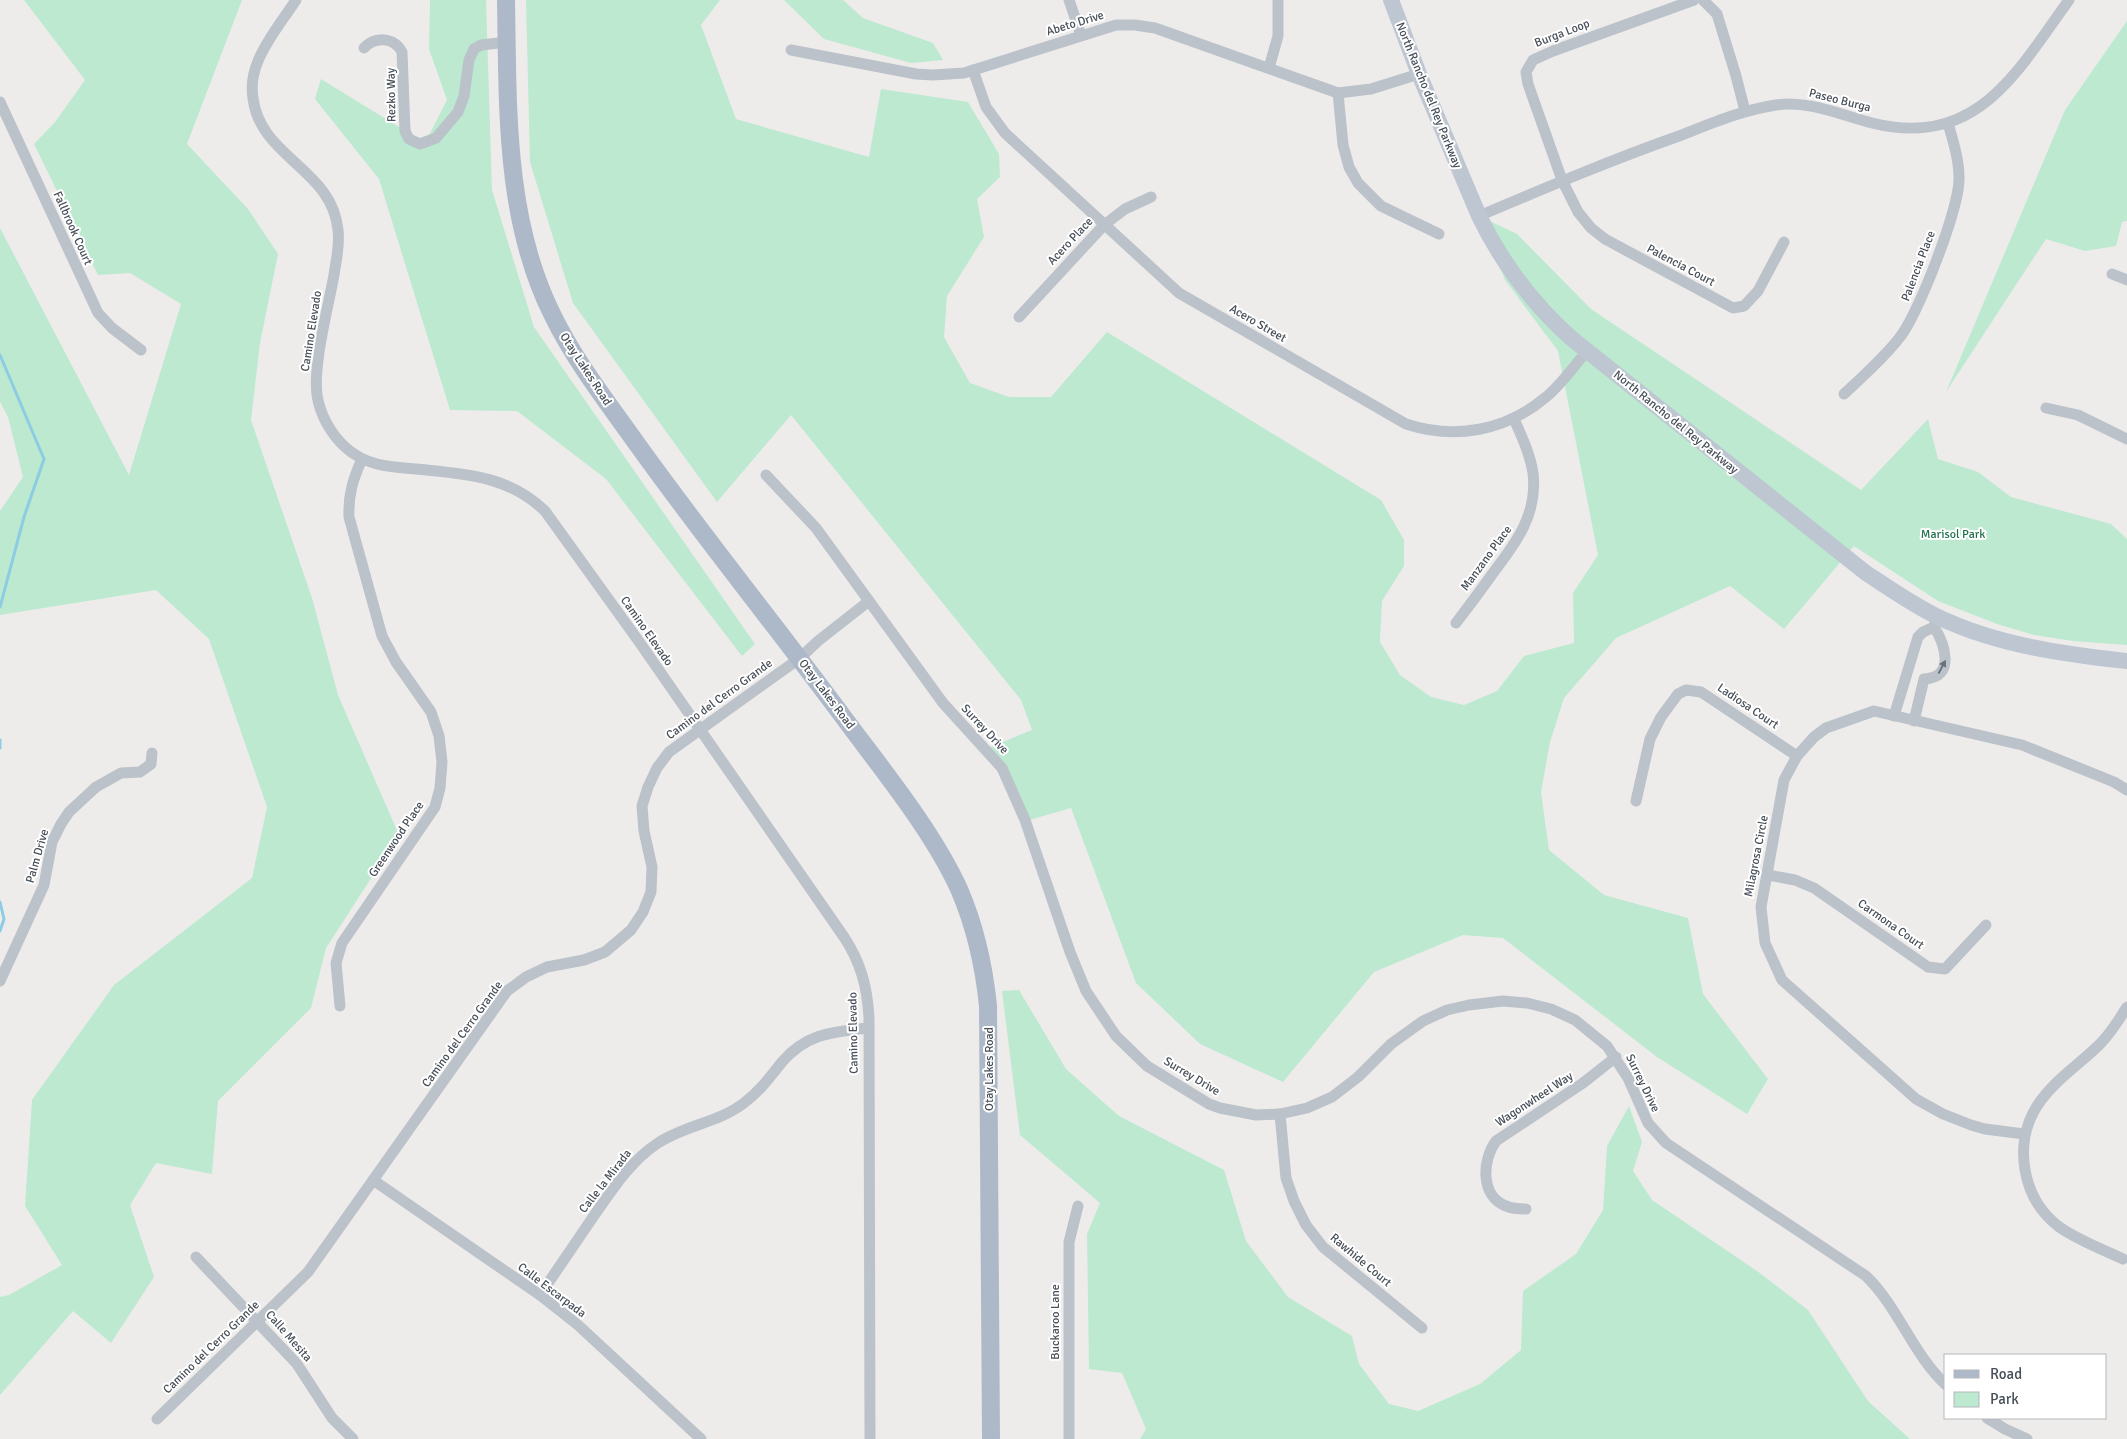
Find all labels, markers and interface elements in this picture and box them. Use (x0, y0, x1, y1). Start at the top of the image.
street label: Abeto Drive (1045, 8, 1106, 39)
street label: Burga Loop (1532, 16, 1592, 51)
street label: North Rancho del Rey Parkway (1392, 20, 1465, 171)
street label: Rezko Way (384, 67, 399, 122)
street label: Paseo Burga (1807, 86, 1872, 115)
street label: Fallbrook Court (50, 189, 96, 267)
street label: Acero Place (1044, 214, 1096, 268)
street label: Palencia Place (1898, 229, 1939, 304)
street label: Palencia Court (1644, 241, 1717, 290)
street label: Camino Elevado (298, 290, 325, 373)
street label: Acero Street (1227, 301, 1289, 346)
street label: Otay Lakes Road (556, 330, 615, 409)
street label: North Rancho del Rey Parkway (1610, 367, 1741, 478)
street label: Manzano Place (1458, 523, 1515, 594)
park label: Marisol Park (1921, 527, 1985, 542)
street label: Camino Elevado (617, 594, 676, 669)
street label: Camino del Cerro Grande (663, 656, 775, 743)
street label: Otay Lakes Road (795, 656, 858, 732)
one-way arrow (1938, 659, 1946, 674)
street label: Ladiosa Court (1714, 680, 1781, 732)
street label: Surrey Drive (958, 701, 1012, 757)
street label: Greenwood Place (366, 798, 427, 880)
street label: Milagrosa Circle (1741, 814, 1772, 898)
street label: Palm Drive (23, 828, 52, 885)
street label: Carmona Court (1855, 896, 1927, 953)
street label: Camino del Cerro Grande (419, 978, 506, 1090)
street label: Camino Elevado (845, 992, 862, 1074)
street label: Otay Lakes Road (982, 1027, 997, 1111)
street label: Surrey Drive (1622, 1052, 1663, 1115)
street label: Surrey Drive (1161, 1054, 1223, 1099)
street label: Wagonwheel Way (1493, 1069, 1576, 1130)
street label: Calle la Mirada (576, 1146, 635, 1216)
street label: Rawhide Court (1327, 1230, 1394, 1290)
street label: Calle Escarpada (515, 1260, 589, 1321)
street label: Buckaroo Lane (1048, 1284, 1063, 1360)
street label: Camino del Cerro Grande (160, 1298, 262, 1397)
street label: Calle Mesita (262, 1308, 315, 1365)
legend (1944, 1354, 2107, 1419)
text: Road (1990, 1365, 2022, 1383)
text: Park (1990, 1390, 2019, 1408)

